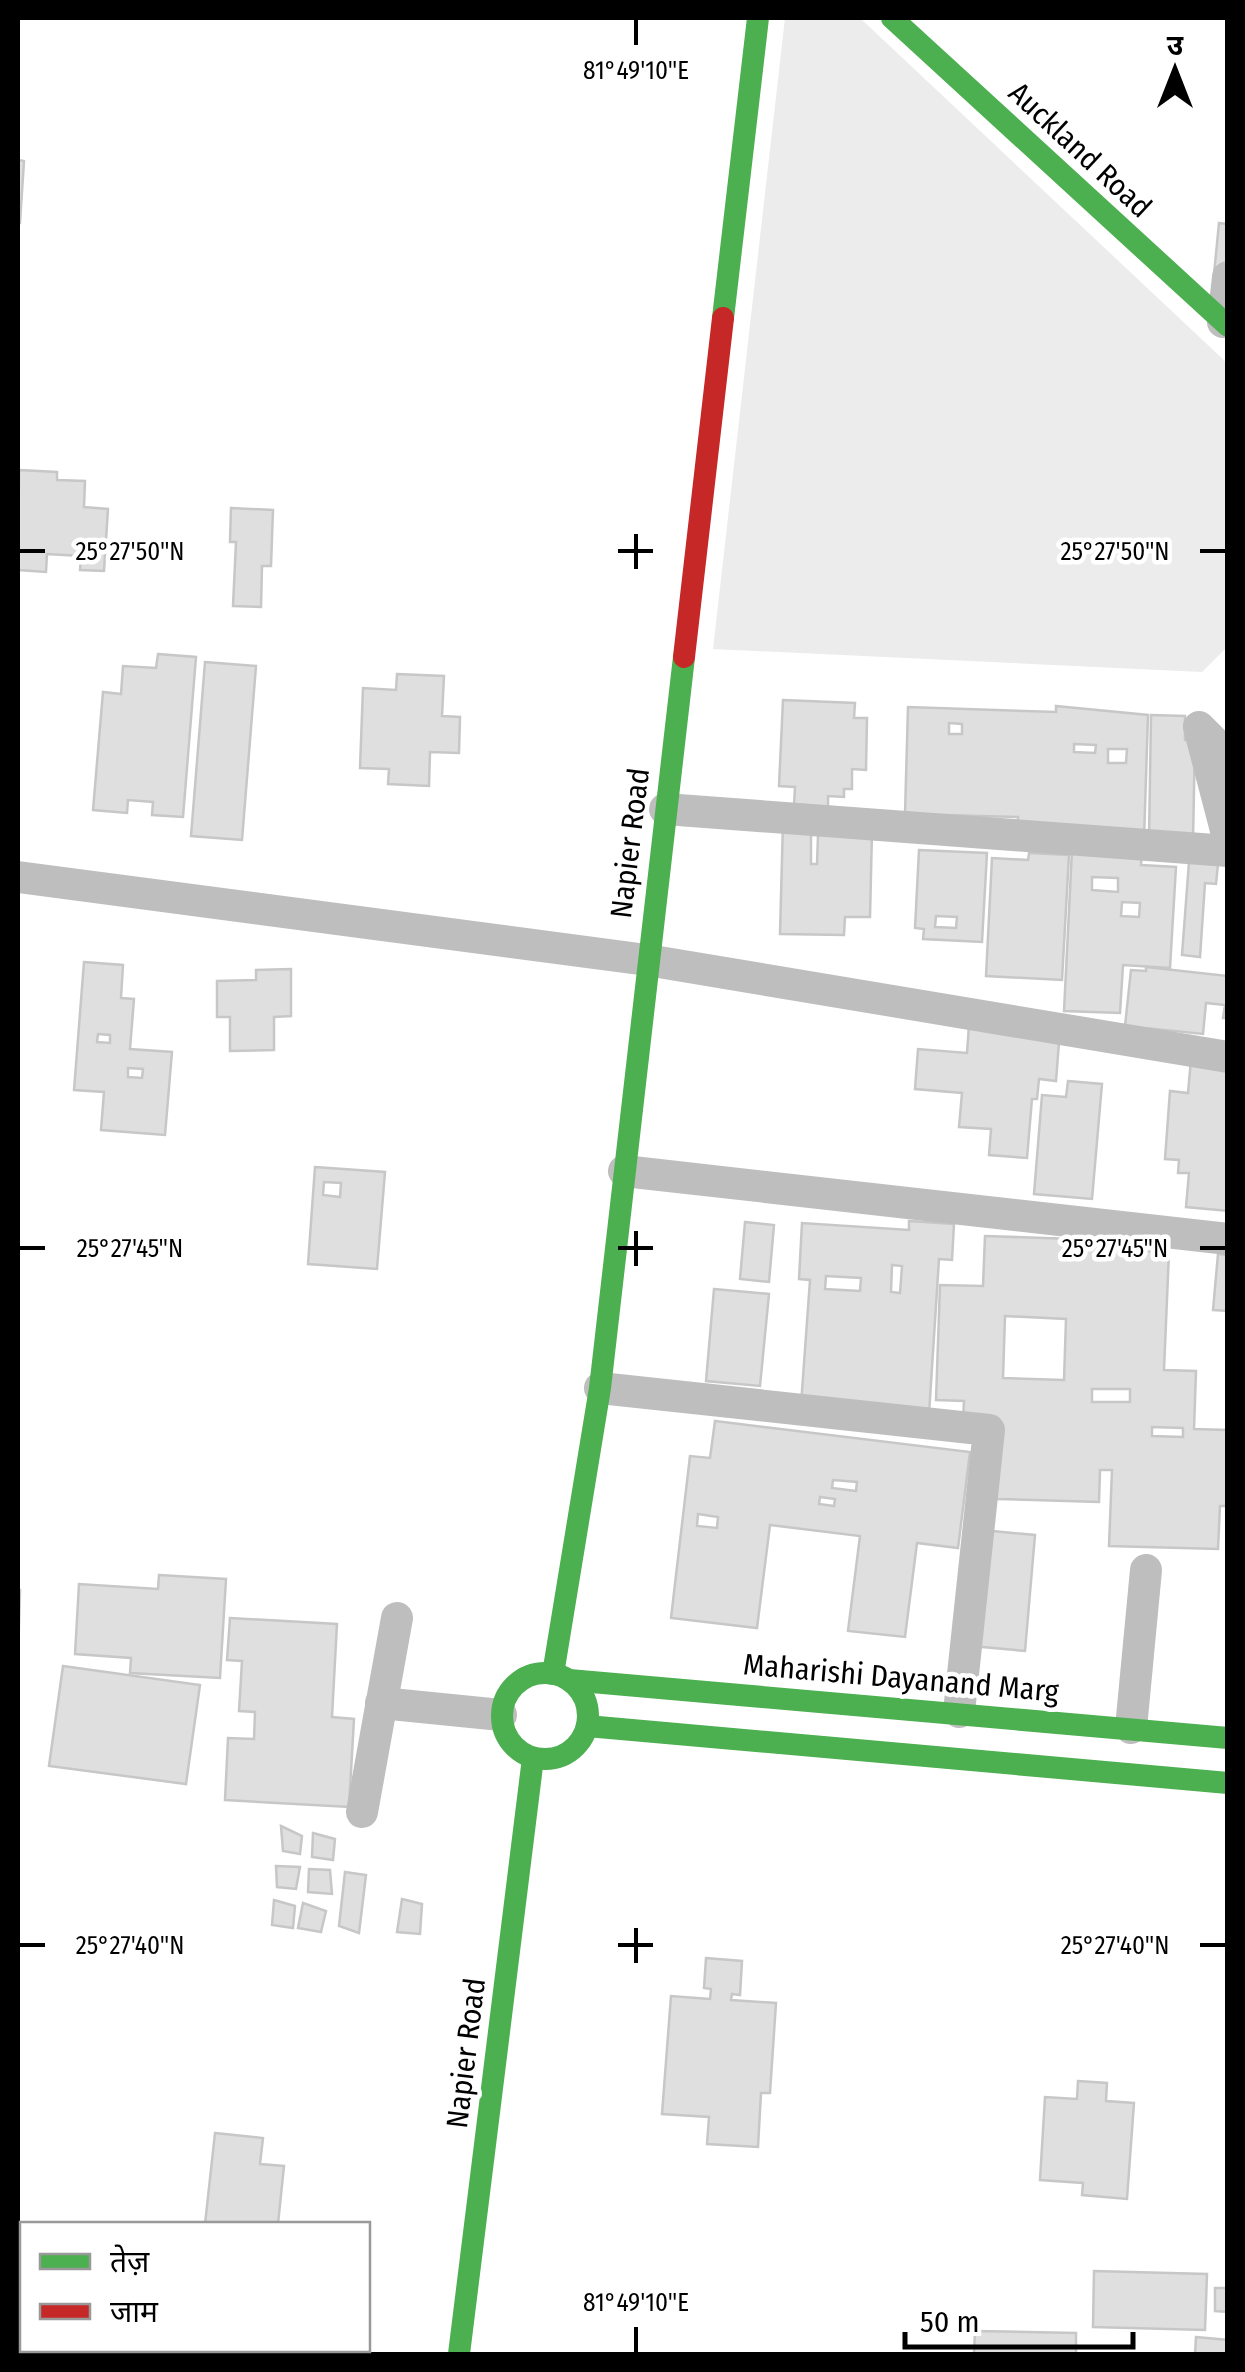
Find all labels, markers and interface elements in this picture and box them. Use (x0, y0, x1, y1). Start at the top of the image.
north arrow (1125, 20, 1225, 120)
text: उ (1167, 29, 1184, 62)
text: 81°49'10"E (583, 56, 689, 86)
street label: Auckland Road (1001, 75, 1159, 225)
text: 25°27'50"N (75, 537, 185, 567)
text: 25°27'50"N (1060, 537, 1170, 567)
street label: Napier Road (603, 766, 657, 920)
text: 25°27'45"N (77, 1234, 183, 1264)
text: 25°27'45"N (1062, 1234, 1168, 1264)
street label: Maharishi Dayanand Marg (742, 1646, 1061, 1710)
text: 25°27'40"N (76, 1931, 184, 1961)
text: 25°27'40"N (1061, 1931, 1169, 1961)
street label: Napier Road (439, 1976, 493, 2130)
legend (20, 2222, 370, 2352)
text: तेज़ (110, 2244, 150, 2280)
scale bar (905, 2287, 1132, 2349)
text: 81°49'10"E (583, 2288, 689, 2318)
text: जाम (110, 2294, 159, 2330)
text: 50 m (920, 2304, 980, 2340)

